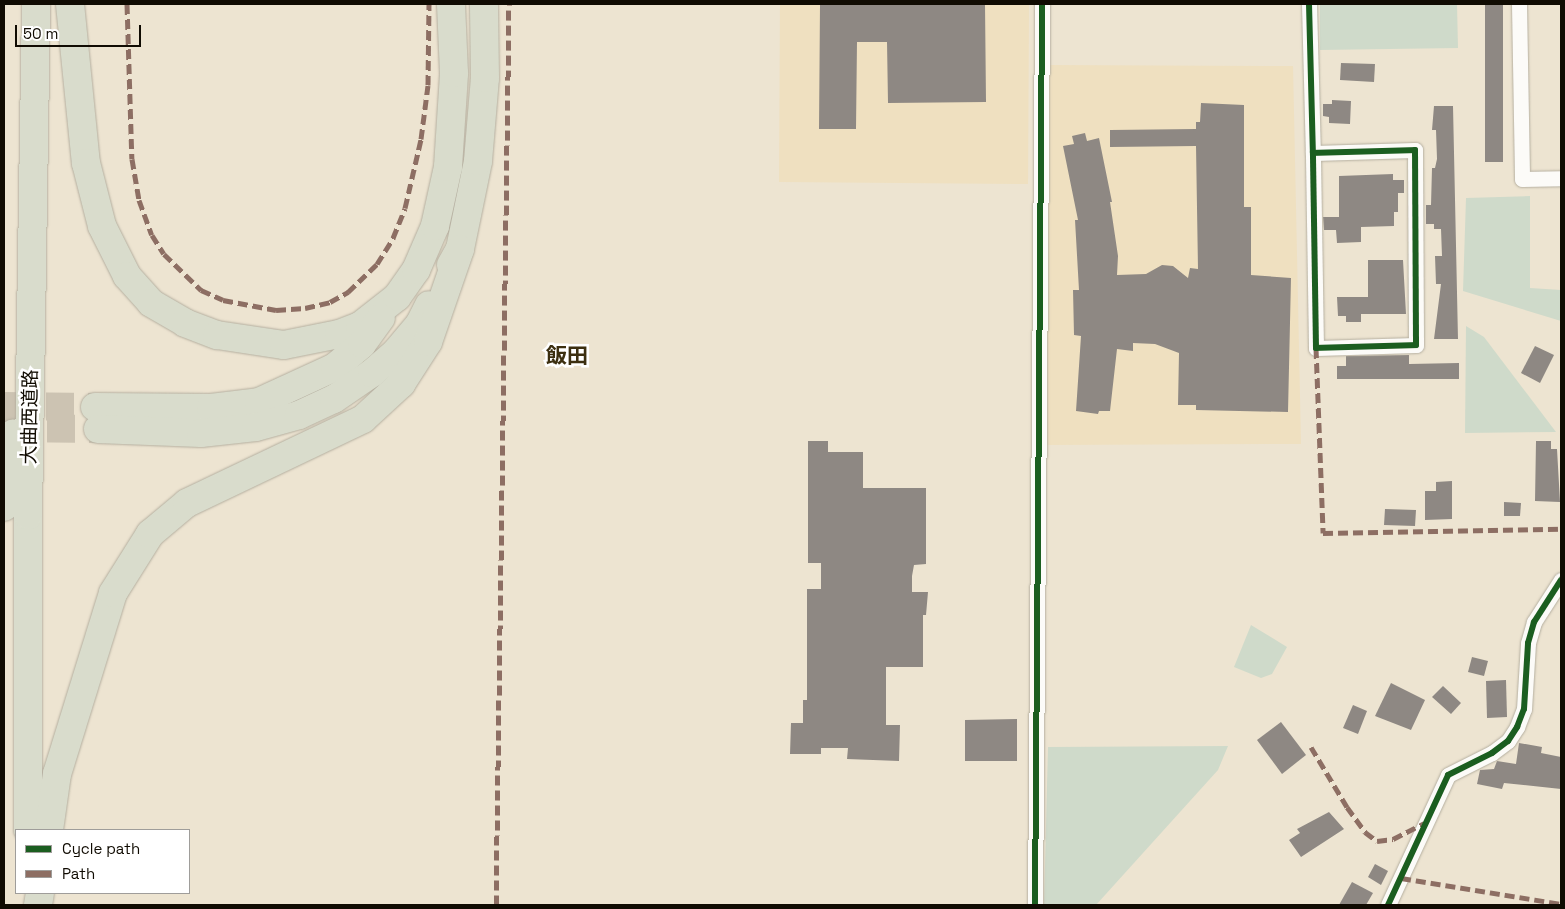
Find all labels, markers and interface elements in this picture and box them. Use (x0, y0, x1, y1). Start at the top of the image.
scale bar (18, 15, 144, 47)
text: 50 m (23, 24, 58, 43)
district label: 飯田 (546, 343, 588, 369)
street label: 大曲西道路 (18, 369, 42, 465)
legend (15, 829, 190, 894)
text: Cycle path (62, 839, 140, 858)
text: Path (62, 864, 95, 883)

